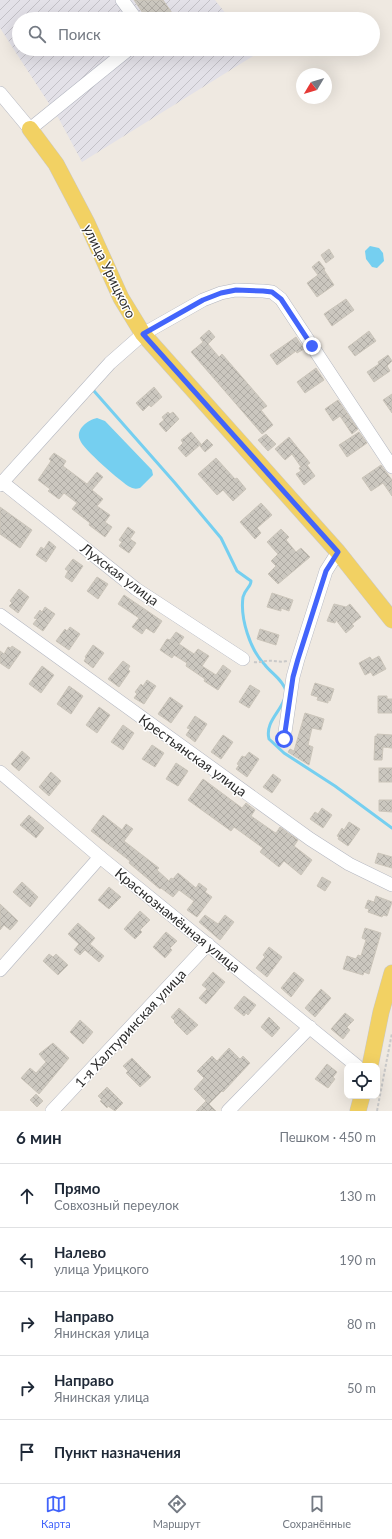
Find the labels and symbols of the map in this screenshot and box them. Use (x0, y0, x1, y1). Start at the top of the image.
north arrow (296, 68, 332, 104)
street label: улица Урицкого (80, 221, 140, 321)
route end (303, 337, 321, 355)
street label: Лухская улица (77, 538, 162, 609)
street label: Крестьянская улица (136, 710, 250, 800)
route start (275, 730, 293, 748)
street label: Краснознамённая улица (112, 864, 244, 976)
street label: 1-я Халтуринская улица (71, 965, 189, 1091)

